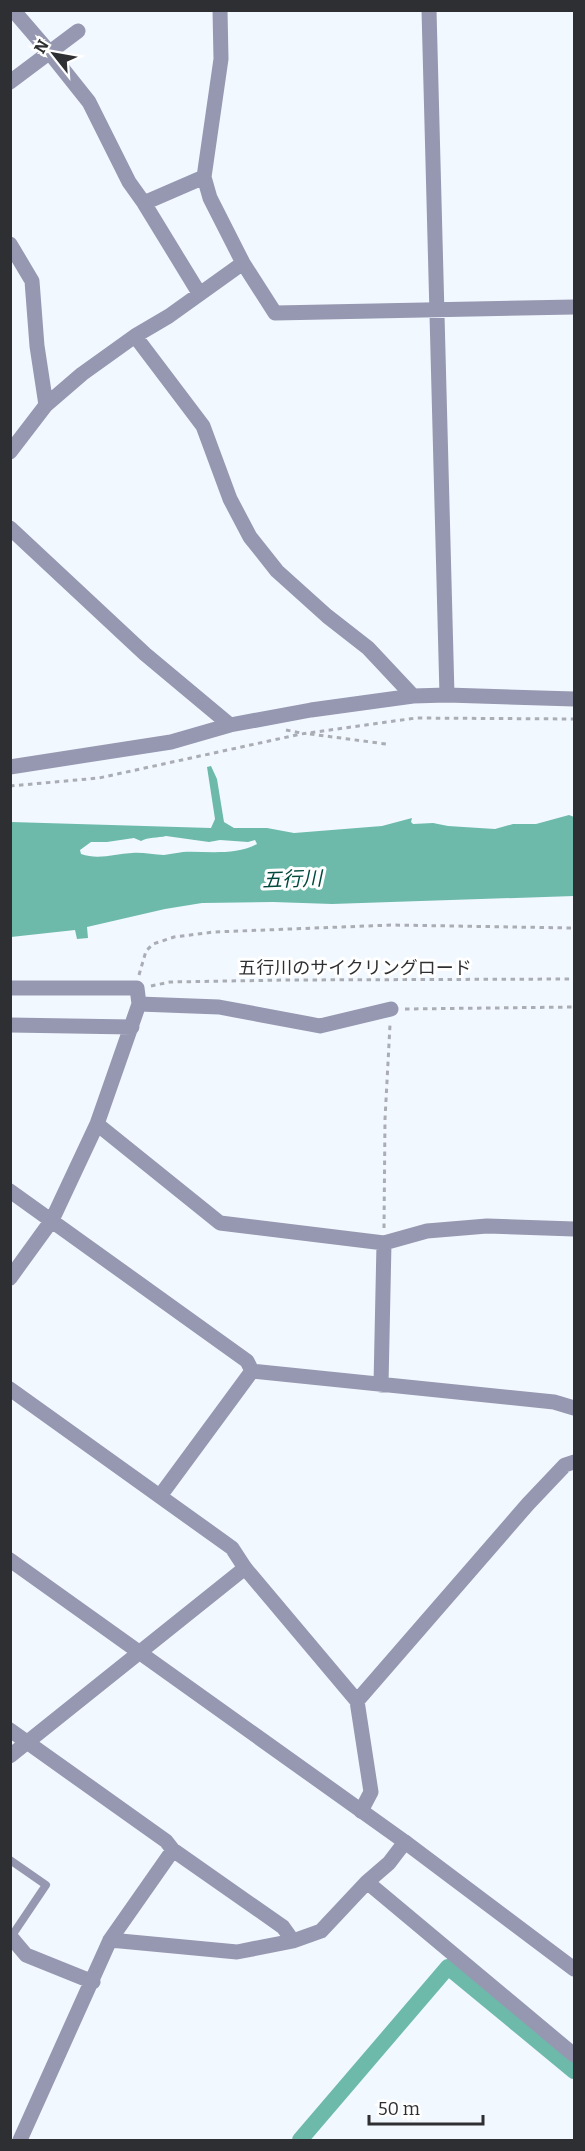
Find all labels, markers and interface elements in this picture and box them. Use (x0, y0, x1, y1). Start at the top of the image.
north arrow (24, 24, 84, 84)
text: N (30, 36, 53, 57)
water label: 五行川 (262, 866, 324, 892)
street label: 五行川のサイクリングロード (238, 957, 472, 979)
scale bar (369, 2088, 483, 2126)
text: 50 m (378, 2098, 420, 2120)

